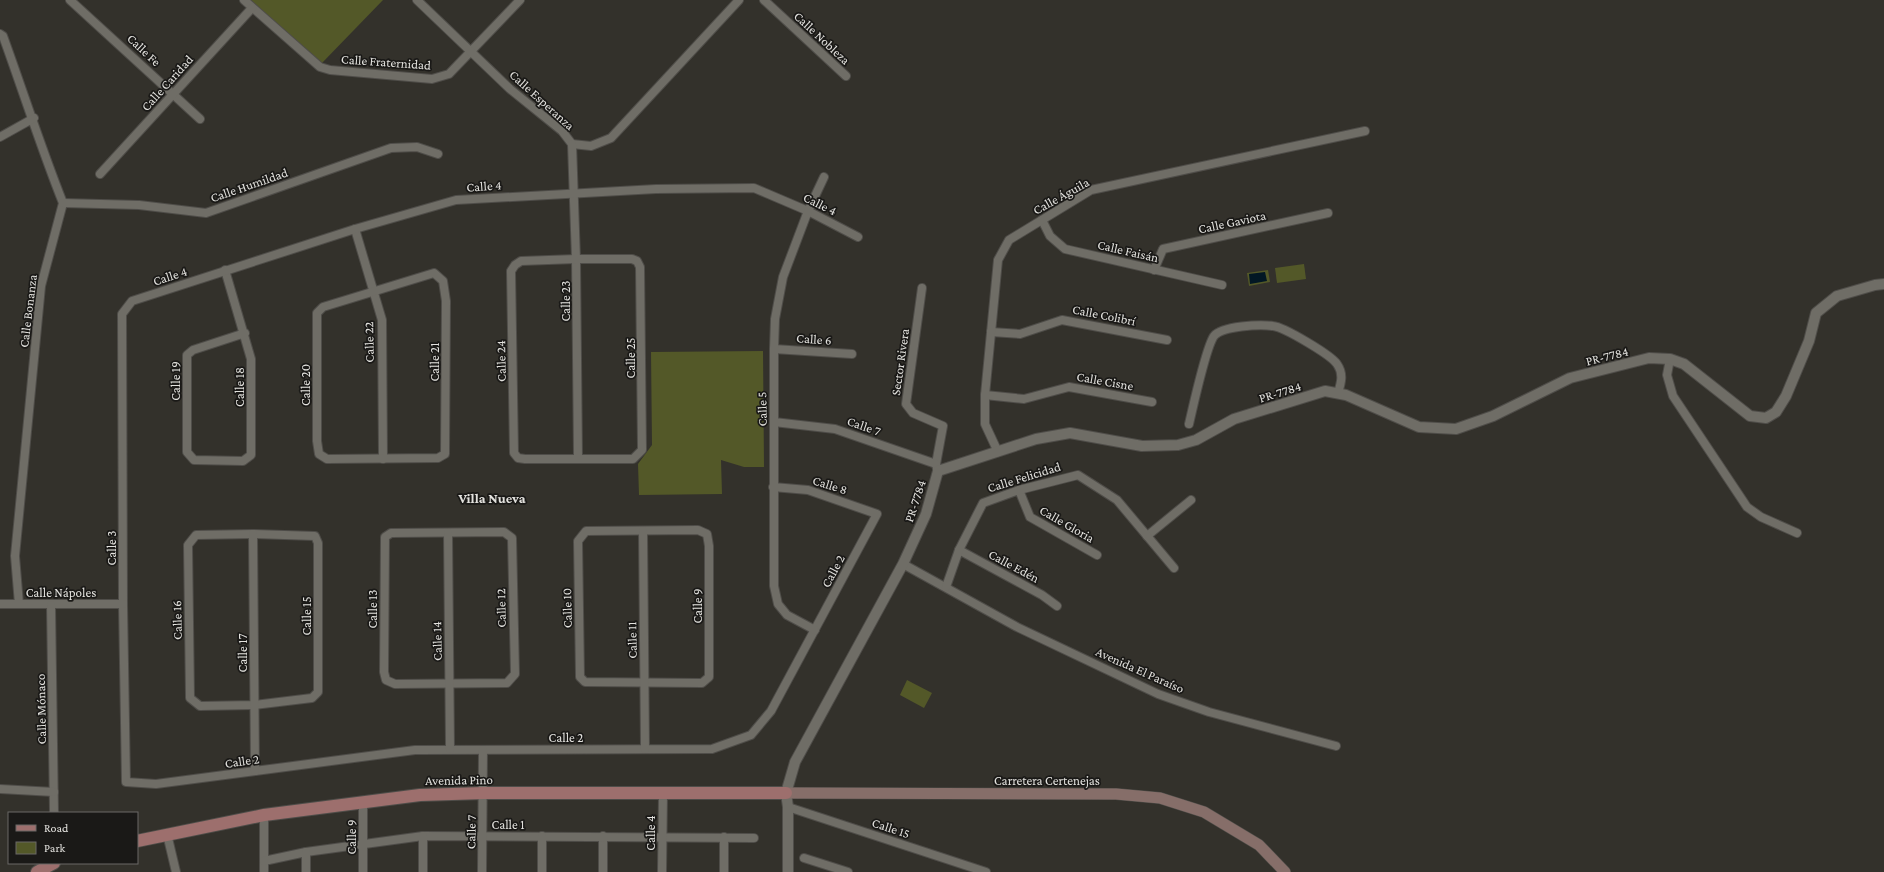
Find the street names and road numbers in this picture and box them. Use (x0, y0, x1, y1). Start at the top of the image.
street label: Calle Nobleza (791, 8, 853, 68)
street label: Calle Fe (124, 31, 164, 69)
street label: Calle Fraternidad (341, 51, 432, 73)
street label: Calle Caridad (138, 52, 196, 114)
street label: Calle Esperanza (506, 67, 578, 133)
street label: Calle Humildad (208, 165, 290, 205)
street label: Calle Águila (1030, 174, 1092, 218)
street label: Calle 4 (466, 177, 502, 195)
street label: Calle 4 (801, 190, 839, 219)
street label: Calle Gaviota (1197, 207, 1267, 237)
street label: Calle Faisán (1096, 237, 1160, 265)
street label: Calle 4 (151, 263, 189, 289)
street label: Calle Bonanza (16, 274, 40, 348)
street label: Calle 23 (558, 281, 573, 321)
street label: Calle Colibrí (1071, 302, 1138, 329)
street label: Calle 22 (361, 321, 377, 363)
street label: Sector Rivera (888, 328, 912, 396)
street label: Calle 6 (796, 330, 832, 348)
street label: Calle 25 (623, 338, 638, 378)
street label: Calle 24 (493, 340, 509, 382)
street label: Calle 21 (427, 342, 442, 382)
street label: PR-7784 (1584, 343, 1630, 369)
street label: Calle 19 (168, 361, 183, 401)
street label: Calle 20 (298, 364, 313, 406)
street label: Calle 18 (232, 367, 247, 407)
street label: Calle Cisne (1075, 369, 1135, 393)
street label: PR-7784 (1257, 378, 1303, 406)
street label: Calle 5 (754, 392, 770, 426)
street label: Calle 7 (845, 413, 883, 439)
street label: Calle Felicidad (986, 459, 1063, 495)
street label: Calle 8 (811, 473, 849, 497)
street label: PR-7784 (901, 478, 929, 524)
street label: Calle Gloria (1037, 502, 1097, 546)
street label: Calle 3 (104, 531, 119, 565)
street label: Calle Edén (986, 546, 1042, 586)
street label: Calle 2 (818, 552, 848, 590)
street label: Calle Nápoles (26, 585, 96, 600)
street label: Calle 12 (493, 588, 509, 628)
street label: Calle 10 (559, 588, 575, 628)
street label: Calle 9 (690, 588, 705, 624)
street label: Calle 13 (365, 589, 380, 629)
street label: Calle 15 (299, 596, 314, 636)
street label: Calle 16 (169, 600, 185, 640)
street label: Calle 14 (429, 621, 445, 661)
street label: Calle 11 (624, 621, 640, 659)
street label: Calle 17 (235, 634, 250, 672)
street label: Avenida El Paraíso (1094, 644, 1186, 696)
street label: Calle Mónaco (33, 674, 49, 744)
street label: Calle 2 (549, 730, 583, 745)
street label: Calle 2 (224, 751, 260, 771)
street label: Avenida Pino (425, 772, 493, 788)
street label: Carretera Certenejas (994, 773, 1100, 789)
street label: Calle 7 (463, 815, 479, 849)
street label: Calle 4 (643, 815, 658, 851)
street label: Calle 15 (870, 815, 912, 841)
street label: Calle 1 (492, 817, 524, 832)
street label: Calle 9 (344, 819, 359, 855)

